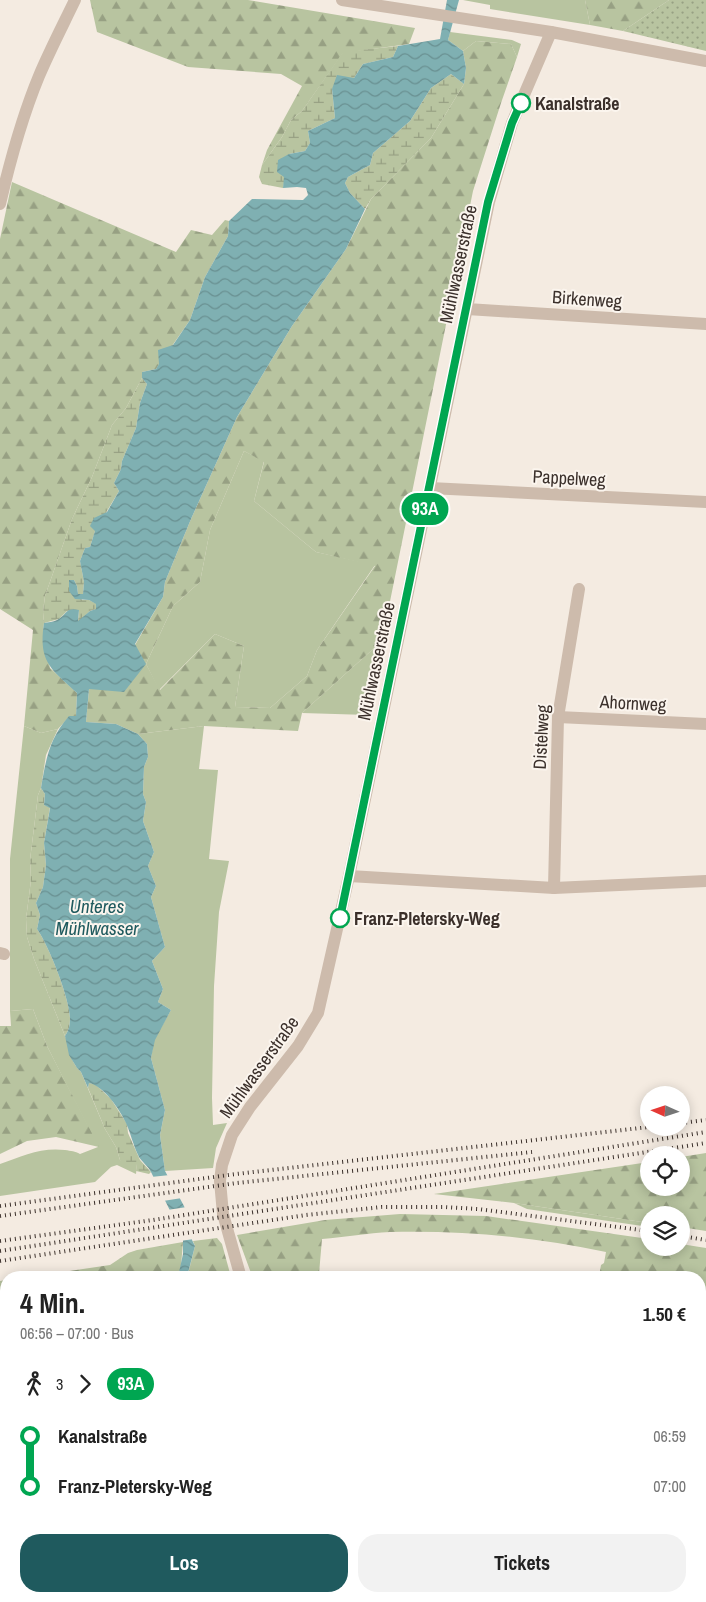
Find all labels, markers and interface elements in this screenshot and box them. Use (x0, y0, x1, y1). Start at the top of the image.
place label: Kanalstraße (535, 91, 620, 116)
marker: Kanalstraße (511, 93, 531, 113)
street label: Mühlwasserstraße (433, 202, 483, 326)
street label: Birkenweg (551, 284, 623, 314)
street label: Pappelweg (532, 464, 607, 492)
line badge: 93A (396, 493, 454, 525)
text: 93A (411, 496, 439, 521)
street label: Mühlwasserstraße (351, 599, 401, 723)
street label: Ahornweg (598, 689, 668, 717)
street label: Distelweg (527, 703, 555, 770)
water label: Unteres Mühlwasser (55, 893, 139, 941)
place label: Franz-Pletersky-Weg (354, 906, 500, 931)
marker: Franz-Pletersky-Weg (330, 908, 350, 928)
street label: Mühlwasserstraße (213, 1011, 305, 1123)
north arrow (640, 1086, 690, 1136)
map controls (640, 1086, 690, 1256)
button: locate (640, 1146, 690, 1196)
button: layers (640, 1206, 690, 1256)
text: 4 Min. (20, 1284, 85, 1322)
text: 1.50 € (643, 1301, 686, 1327)
text: 06:56 – 07:00 · Bus (20, 1322, 134, 1344)
icon: walk (20, 1370, 48, 1398)
icon: forward (71, 1370, 99, 1398)
text: 93A (117, 1371, 144, 1396)
text: 3 (56, 1373, 63, 1395)
text: Kanalstraße (58, 1423, 147, 1449)
text: 06:59 (653, 1425, 686, 1447)
text: Franz-Pletersky-Weg (58, 1473, 212, 1499)
text: 07:00 (653, 1475, 686, 1497)
button: Los (20, 1534, 348, 1592)
button: Tickets (358, 1534, 686, 1592)

